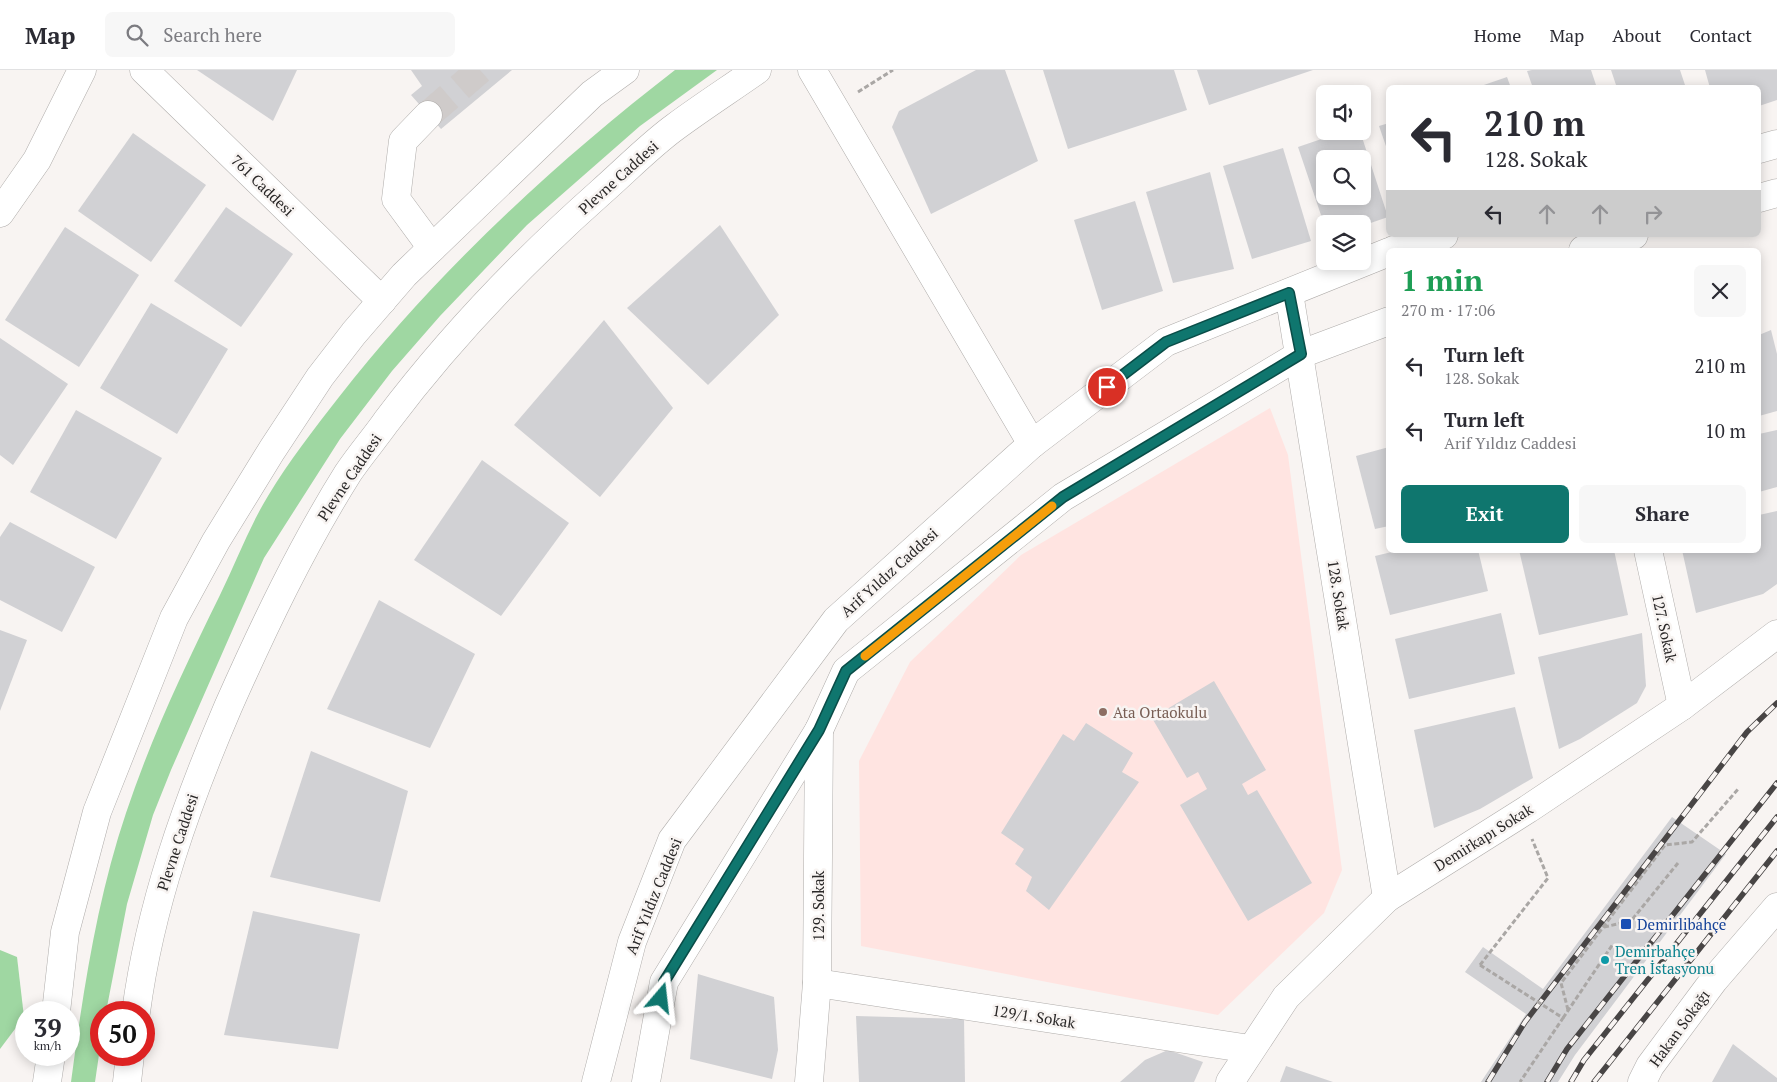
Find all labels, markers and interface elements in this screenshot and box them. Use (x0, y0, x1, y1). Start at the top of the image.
search box (105, 12, 455, 57)
text: Map (25, 19, 75, 51)
icon: search (123, 21, 151, 49)
text: Search here (163, 22, 262, 47)
text: Home (1474, 23, 1521, 47)
text: Map (1549, 23, 1584, 47)
text: About (1612, 23, 1661, 47)
text: Contact (1689, 23, 1752, 47)
map controls (1316, 85, 1371, 270)
button: sound (1316, 85, 1371, 140)
text: 210 m (1484, 100, 1585, 146)
icon: left (1401, 105, 1466, 170)
street label: Plevne Caddesi (574, 136, 662, 218)
text: 128. Sokak (1484, 144, 1588, 173)
street label: 761 Caddesi (227, 150, 299, 220)
button: search (1316, 150, 1371, 205)
icon: left (1480, 200, 1508, 228)
icon: ahead (1533, 200, 1561, 228)
icon: ahead (1586, 200, 1614, 228)
icon: right (1639, 200, 1667, 228)
button: layers (1316, 215, 1371, 270)
text: 1 min (1401, 260, 1483, 300)
button: close (1694, 265, 1746, 317)
text: 270 m · 17:06 (1401, 299, 1495, 321)
text: Turn left (1444, 342, 1525, 367)
icon: left (1401, 352, 1429, 380)
text: 210 m (1695, 353, 1746, 378)
pin (1086, 366, 1128, 408)
text: 128. Sokak (1444, 367, 1519, 389)
icon: arrive (1093, 373, 1121, 401)
text: Turn left (1444, 407, 1525, 432)
icon: left (1401, 417, 1429, 445)
text: 10 m (1705, 418, 1746, 443)
street label: Plevne Caddesi (313, 430, 385, 524)
text: Arif Yıldız Caddesi (1444, 432, 1577, 454)
button: Exit (1401, 485, 1569, 543)
button: Share (1579, 485, 1746, 543)
street label: Arif Yıldız Caddesi (836, 523, 942, 621)
street label: 128. Sokak (1324, 559, 1354, 632)
street label: 127. Sokak (1648, 592, 1682, 664)
place label: Ata Ortaokulu (1113, 702, 1207, 722)
marker: Ata Ortaokulu (1097, 706, 1109, 718)
street label: Plevne Caddesi (152, 791, 202, 893)
street label: Demirkapı Sokak (1430, 799, 1536, 875)
street label: Arif Yıldız Caddesi (620, 835, 686, 957)
street label: 129. Sokak (808, 870, 828, 941)
place label: Demirlibahçe (1637, 914, 1726, 934)
marker: Demirlibahçe (1619, 917, 1633, 931)
place label: Demirbahçe Tren İstasyonu (1615, 941, 1715, 978)
marker: Demirbahçe Tren İstasyonu (1599, 954, 1611, 966)
position arrow (634, 971, 686, 1023)
street label: Hakan Sokağı (1644, 986, 1714, 1070)
street label: 129/1. Sokak (991, 1000, 1077, 1032)
speed limit sign: 50 (90, 1001, 155, 1066)
text: 39 (33, 1011, 62, 1044)
text: km/h (34, 1038, 61, 1053)

